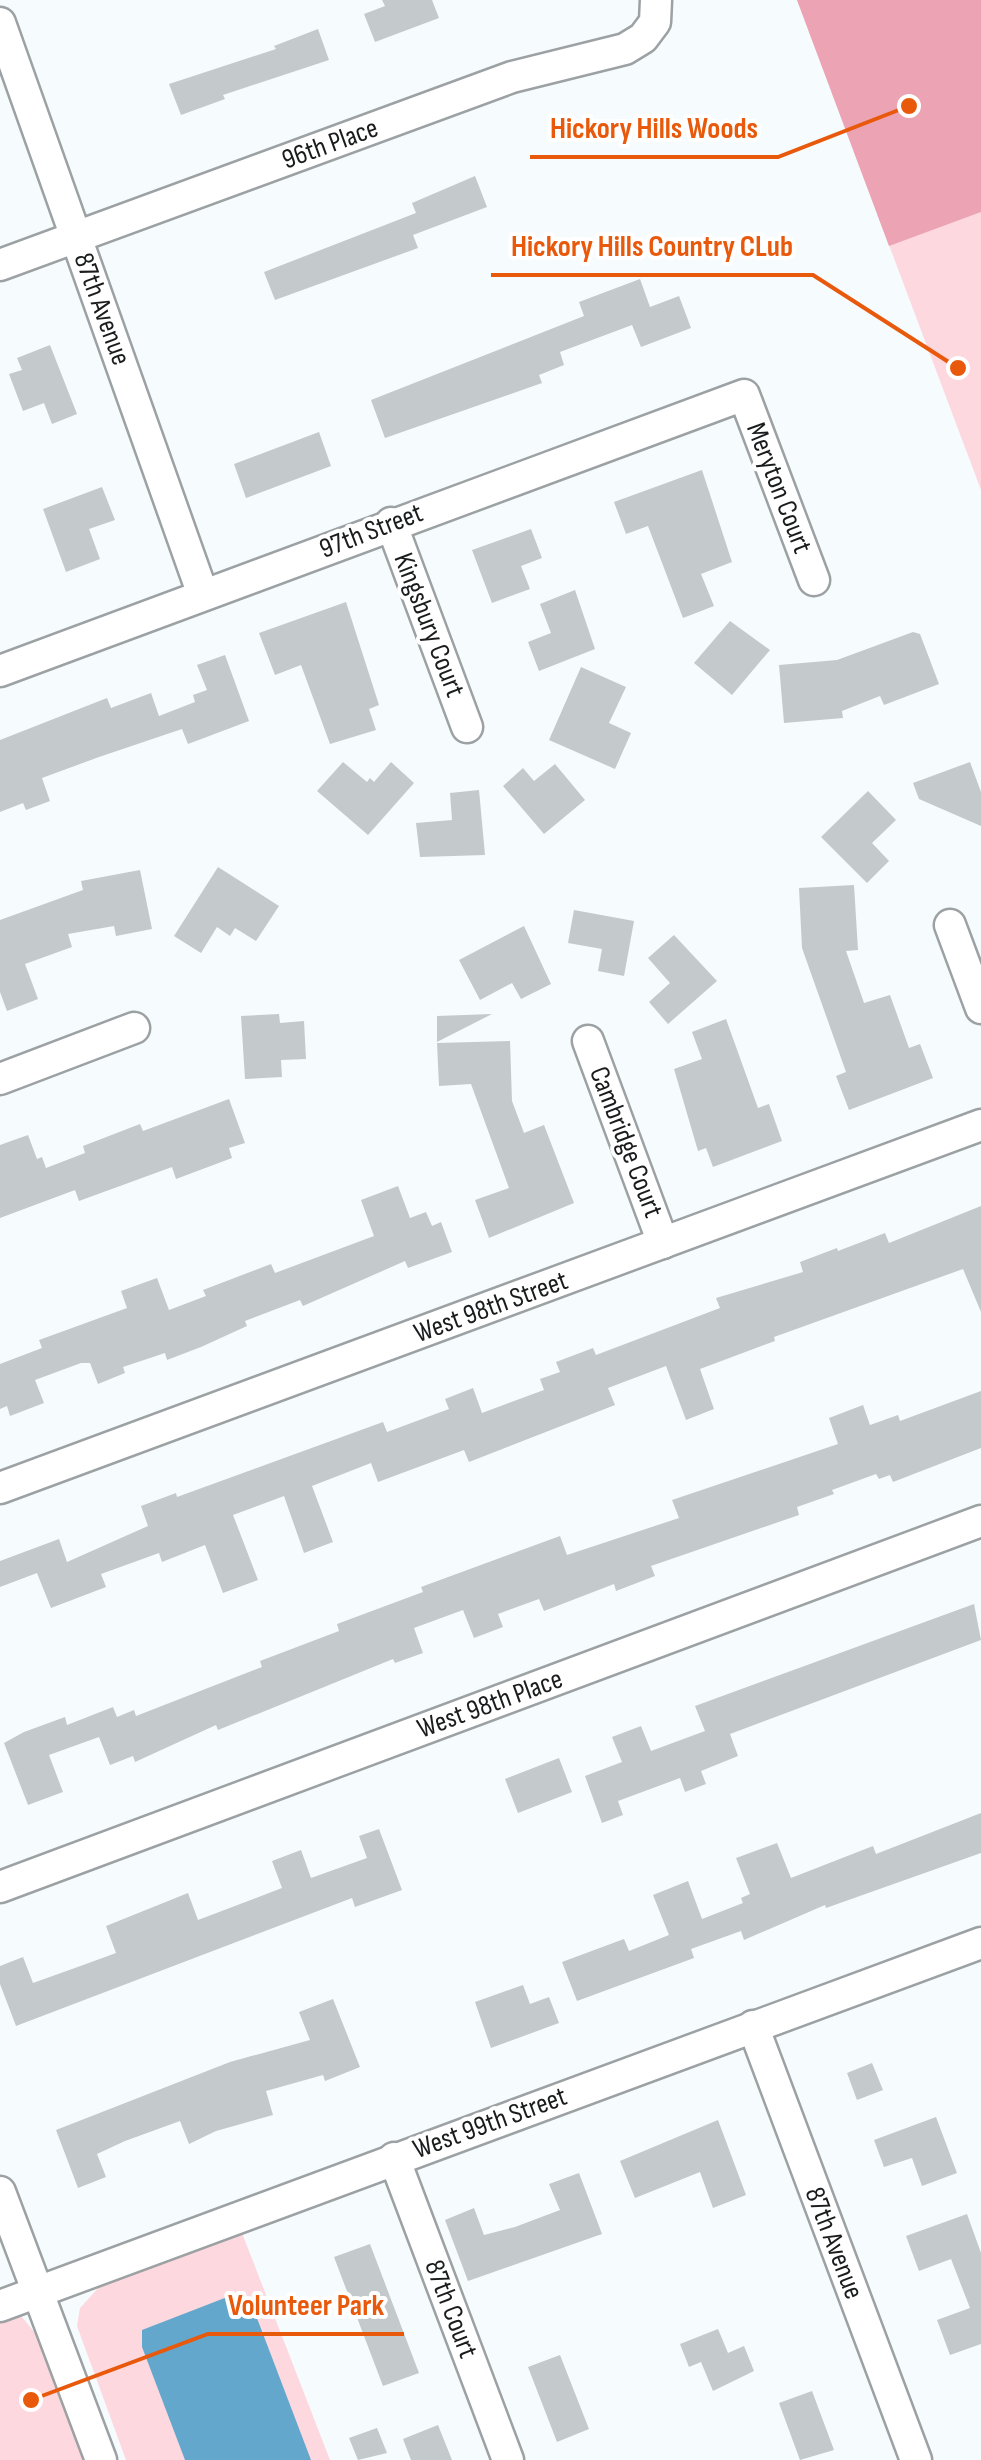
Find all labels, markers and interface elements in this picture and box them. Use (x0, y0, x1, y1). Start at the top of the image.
callout: Hickory Hills Woods (530, 97, 778, 157)
street label: 96th Place (277, 111, 383, 177)
text: Hickory Hills Woods (550, 111, 758, 147)
callout: Hickory Hills Country CLub (491, 215, 813, 275)
text: Hickory Hills Country CLub (511, 229, 793, 265)
street label: 87th Avenue (66, 248, 138, 370)
street label: Meryton Court (739, 418, 819, 558)
street label: 97th Street (315, 496, 427, 566)
street label: Kingsbury Court (386, 548, 472, 702)
street label: Cambridge Court (582, 1062, 670, 1222)
street label: West 98th Street (410, 1264, 572, 1350)
street label: West 98th Place (413, 1663, 567, 1745)
street label: West 99th Street (409, 2080, 571, 2166)
street label: 87th Avenue (798, 2182, 870, 2304)
street label: 87th Court (417, 2255, 485, 2363)
callout: Volunteer Park (208, 2274, 404, 2334)
text: Volunteer Park (228, 2288, 384, 2324)

